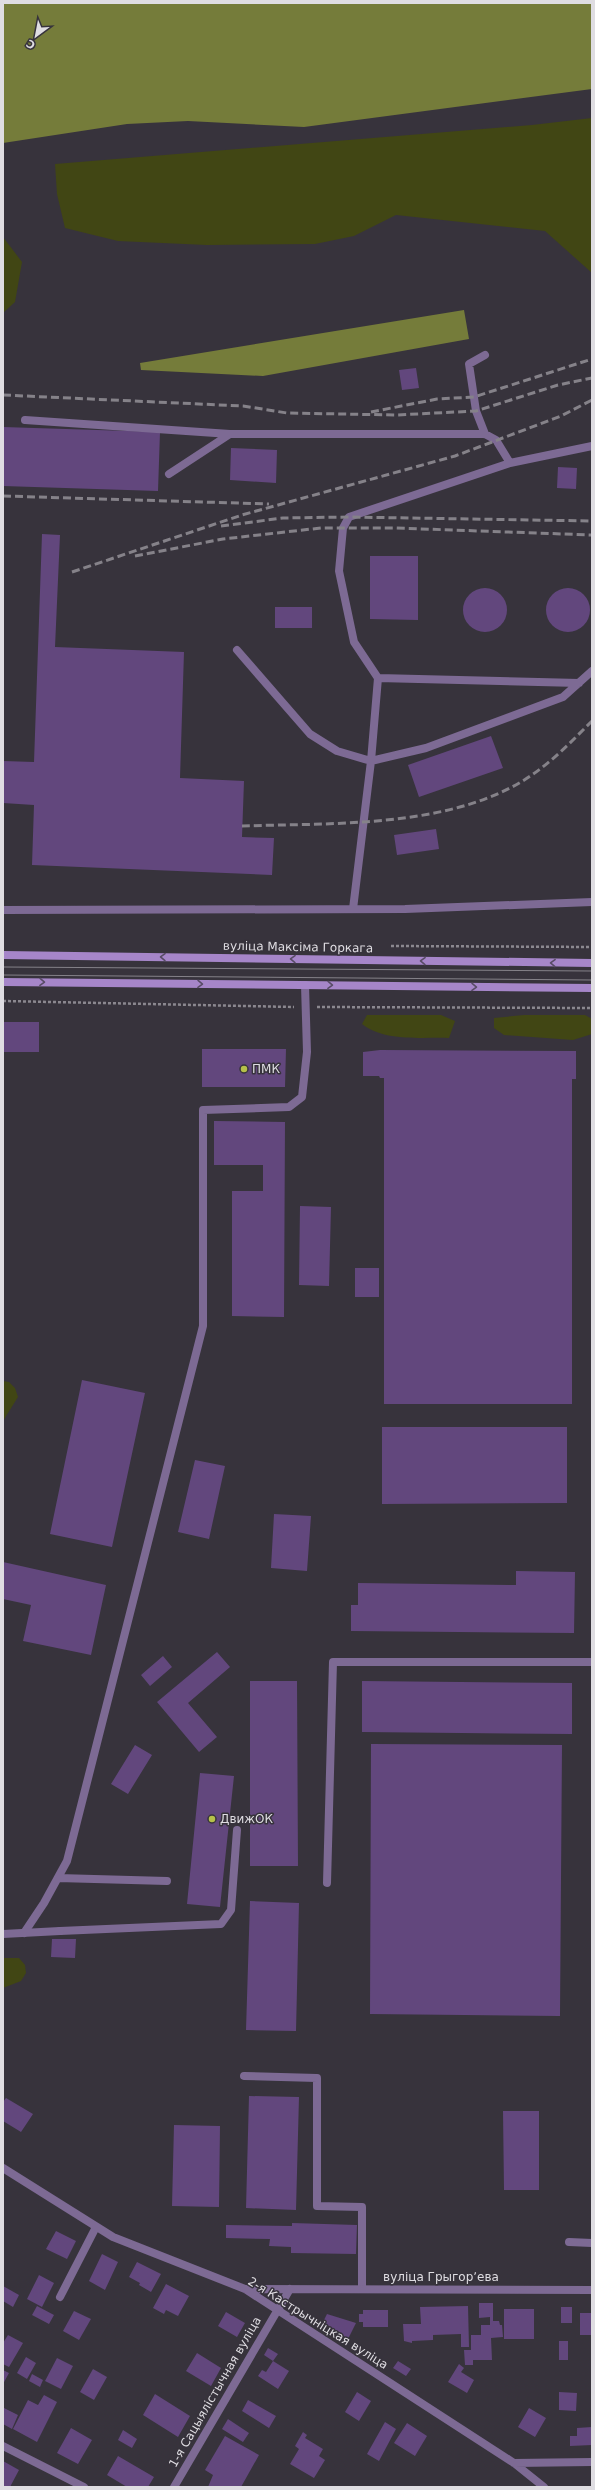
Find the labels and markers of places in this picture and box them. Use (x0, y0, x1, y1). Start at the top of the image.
place label: ПМК (252, 1062, 280, 1076)
marker: ПМК (239, 1064, 249, 1074)
place label: ДвижОК (220, 1812, 274, 1826)
marker: ДвижОК (207, 1814, 217, 1824)

